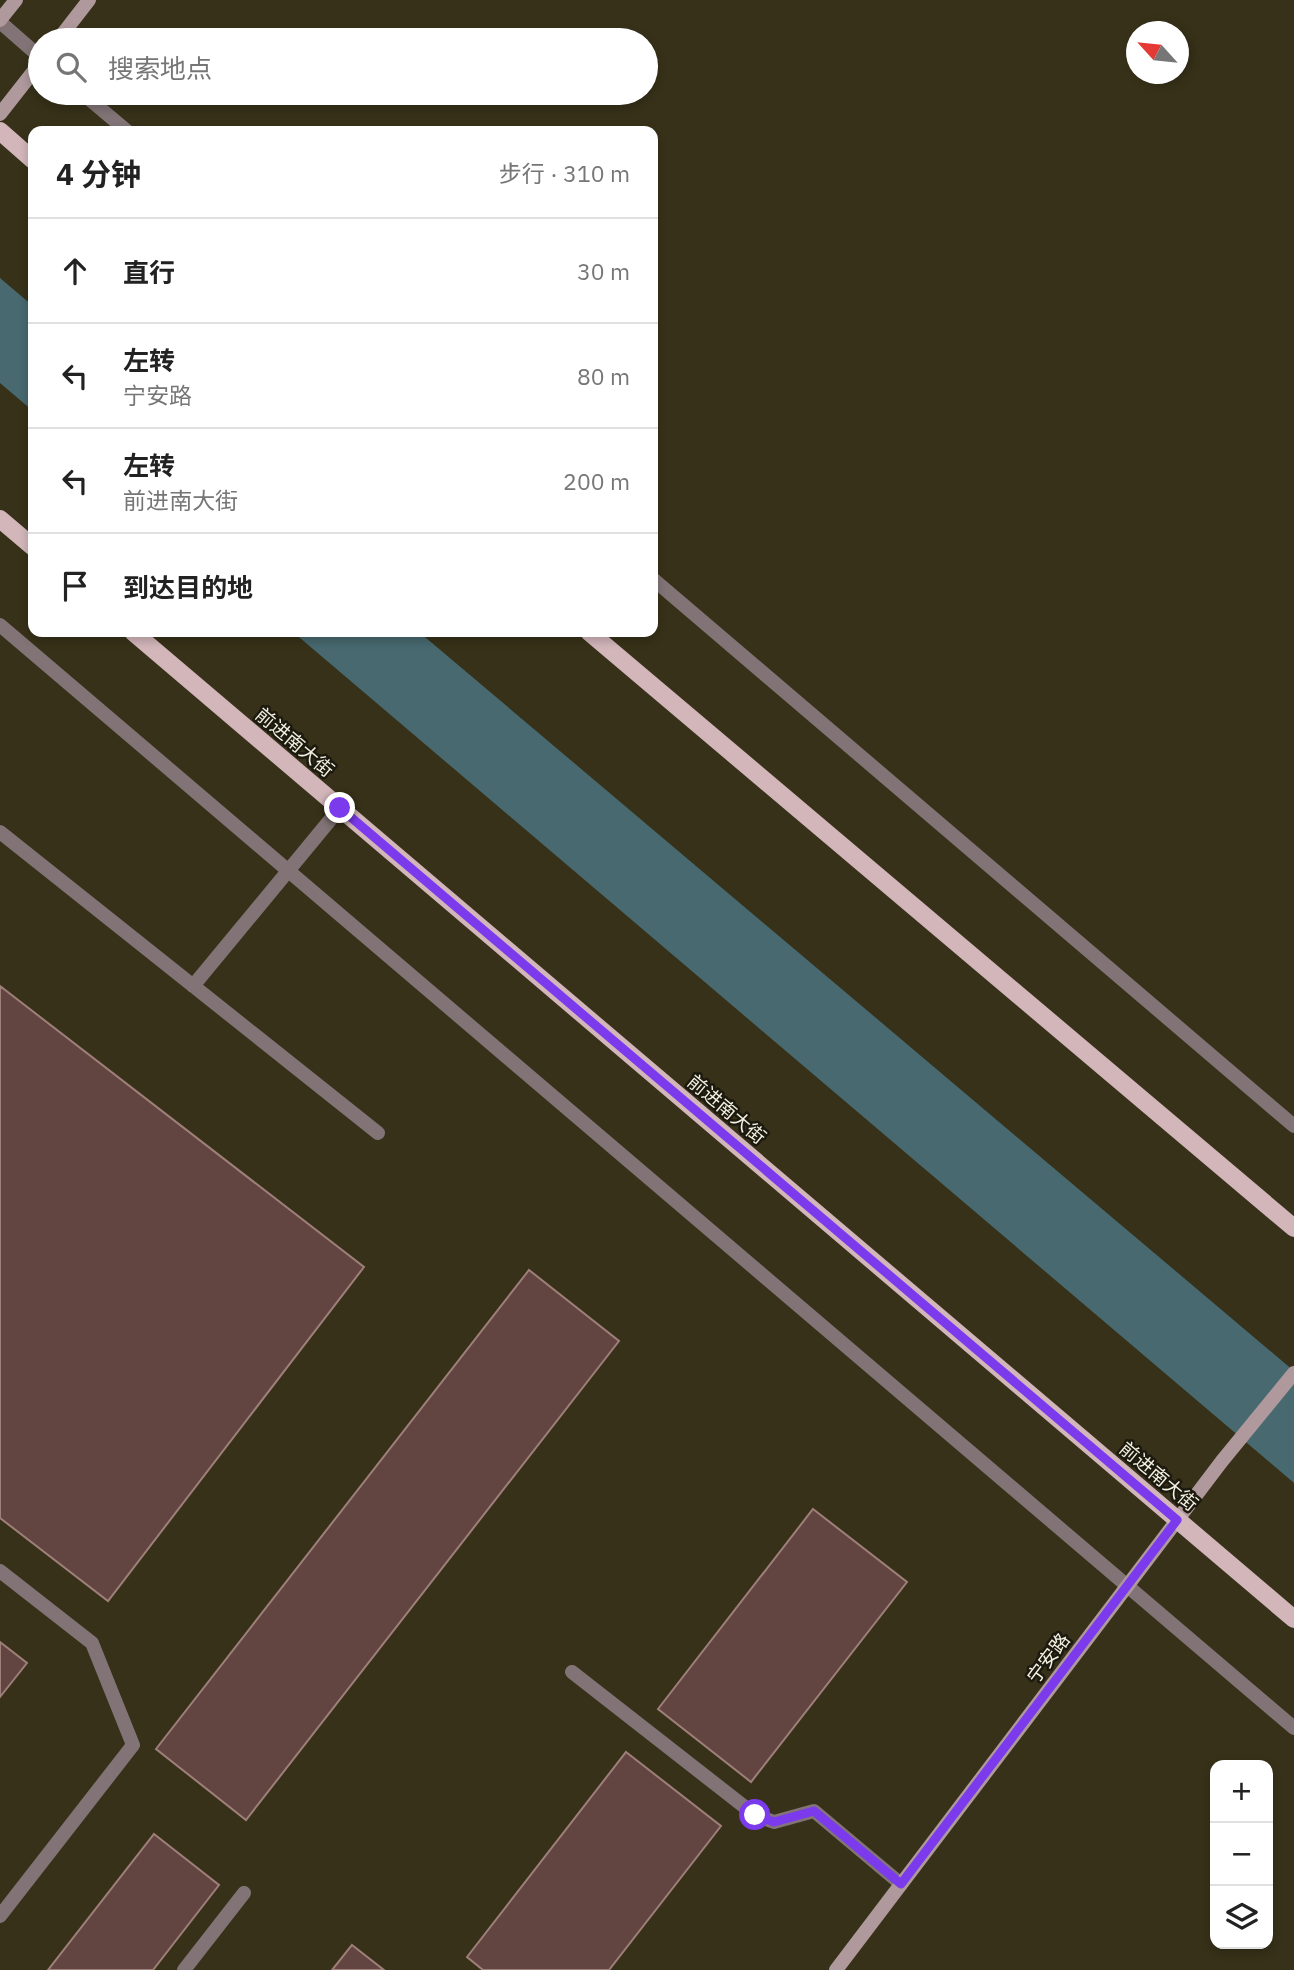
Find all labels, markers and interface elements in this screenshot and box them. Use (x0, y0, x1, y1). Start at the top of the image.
north arrow (1126, 21, 1189, 84)
search box (28, 28, 658, 105)
icon: search (52, 48, 90, 86)
text: 搜索地点 (108, 51, 212, 85)
text: 4 分钟 (56, 154, 141, 193)
text: 步行 · 310 m (499, 158, 630, 188)
icon: ahead (56, 252, 94, 290)
text: 直行 (123, 255, 175, 289)
text: 30 m (577, 256, 630, 286)
text: 左转 (123, 343, 175, 377)
icon: left (56, 357, 94, 395)
text: 80 m (577, 361, 630, 391)
text: 宁安路 (123, 380, 192, 410)
text: 左转 (123, 448, 175, 482)
icon: left (56, 462, 94, 500)
text: 200 m (563, 466, 630, 496)
text: 前进南大街 (123, 485, 238, 515)
icon: arrive (56, 567, 94, 605)
text: 到达目的地 (123, 570, 253, 604)
street label: 前进南大街 (251, 702, 339, 782)
route end (324, 792, 355, 823)
street label: 前进南大街 (683, 1069, 771, 1149)
street label: 前进南大街 (1115, 1436, 1203, 1516)
street label: 宁安路 (1021, 1628, 1075, 1688)
map controls (1210, 1760, 1273, 1949)
button: + (1210, 1760, 1273, 1823)
route start (739, 1799, 770, 1830)
button: − (1210, 1823, 1273, 1886)
button: layers (1210, 1886, 1273, 1949)

